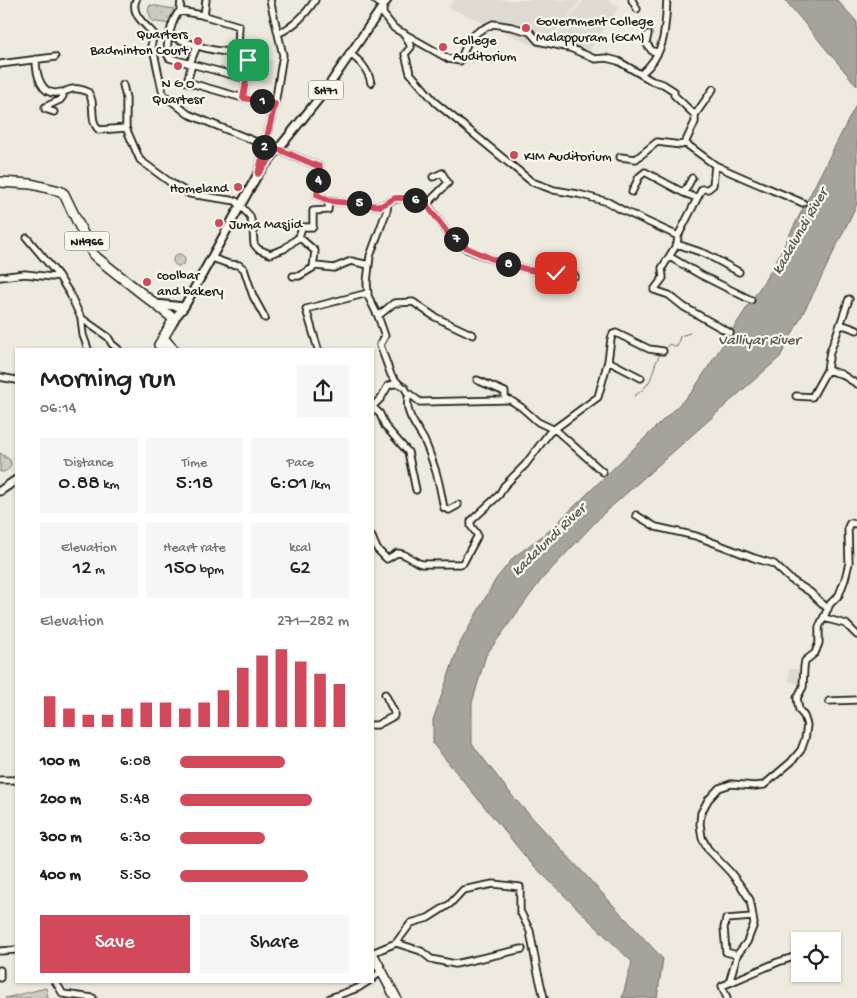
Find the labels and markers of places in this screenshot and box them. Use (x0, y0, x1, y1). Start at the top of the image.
place label: Government College Malappuram (GCM) (536, 14, 654, 47)
marker: Government College Malappuram (GCM) (520, 22, 532, 34)
place label: Quarters Badminton Court (89, 27, 189, 60)
place label: College Auditorium (453, 33, 517, 66)
marker: Quarters Badminton Court (192, 35, 204, 47)
pin (227, 39, 269, 81)
marker: College Auditorium (437, 41, 449, 53)
marker: N G O Quartesr (172, 60, 184, 72)
place label: N G O Quartesr (152, 76, 205, 109)
pin: 1 (250, 88, 274, 114)
pin: 2 (252, 134, 276, 160)
marker: KIM Auditorium (508, 149, 520, 161)
place label: KIM Auditorium (524, 149, 612, 166)
pin: 4 (306, 168, 330, 192)
place label: Homeland (170, 181, 230, 198)
marker: Homeland (232, 181, 244, 193)
pin: 6 (402, 188, 428, 212)
pin: 5 (346, 190, 372, 216)
marker: Juma Masjid (213, 217, 225, 229)
place label: Juma Masjid (229, 217, 304, 234)
pin: 7 (444, 226, 468, 252)
pin: 8 (496, 252, 520, 276)
pin (535, 252, 577, 294)
place label: coolbar and bakery (157, 268, 224, 301)
marker: coolbar and bakery (141, 276, 153, 288)

